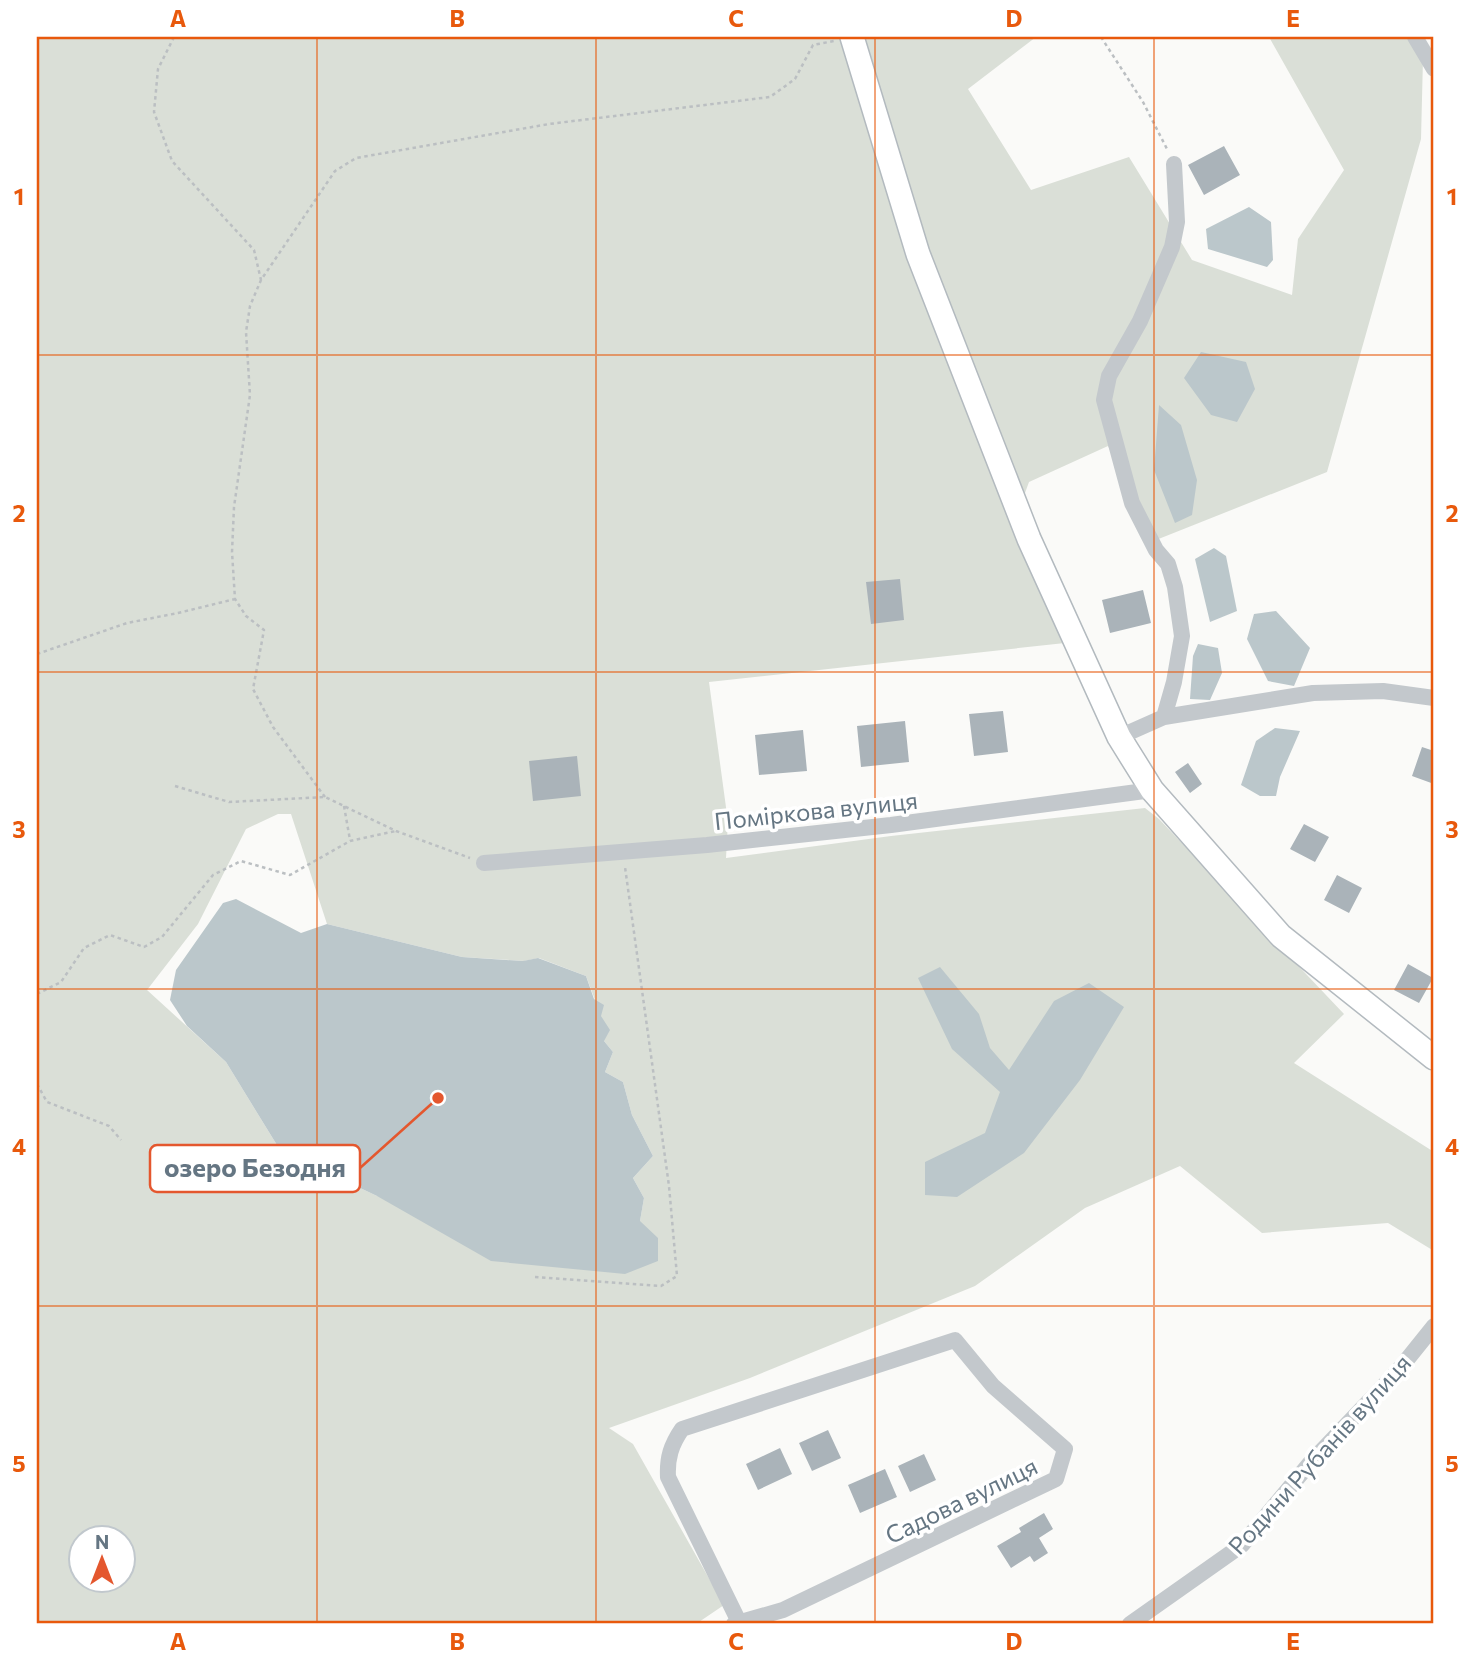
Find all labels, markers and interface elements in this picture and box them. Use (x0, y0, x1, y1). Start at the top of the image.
text: A (170, 4, 187, 32)
text: B (449, 4, 465, 32)
text: C (728, 4, 744, 32)
text: D (1006, 4, 1023, 32)
text: E (1286, 4, 1300, 32)
text: 1 (14, 182, 24, 210)
text: 1 (1447, 182, 1457, 210)
text: 2 (12, 499, 26, 527)
text: 2 (1445, 499, 1459, 527)
street label: Поміркова вулиця (713, 785, 919, 835)
text: 3 (12, 815, 26, 843)
text: 3 (1445, 815, 1459, 843)
text: 4 (12, 1132, 26, 1160)
text: 4 (1445, 1132, 1459, 1160)
callout: озеро Безодня (150, 1145, 360, 1192)
text: озеро Безодня (164, 1151, 346, 1182)
street label: Родини Рубанів вулиця (1222, 1348, 1416, 1560)
text: 5 (12, 1449, 26, 1477)
text: 5 (1445, 1449, 1459, 1477)
street label: Садова вулиця (880, 1451, 1042, 1549)
north arrow (66, 1524, 136, 1594)
text: N (95, 1530, 109, 1553)
text: A (170, 1627, 187, 1655)
text: B (449, 1627, 465, 1655)
text: C (728, 1627, 744, 1655)
text: D (1006, 1627, 1023, 1655)
text: E (1286, 1627, 1300, 1655)

